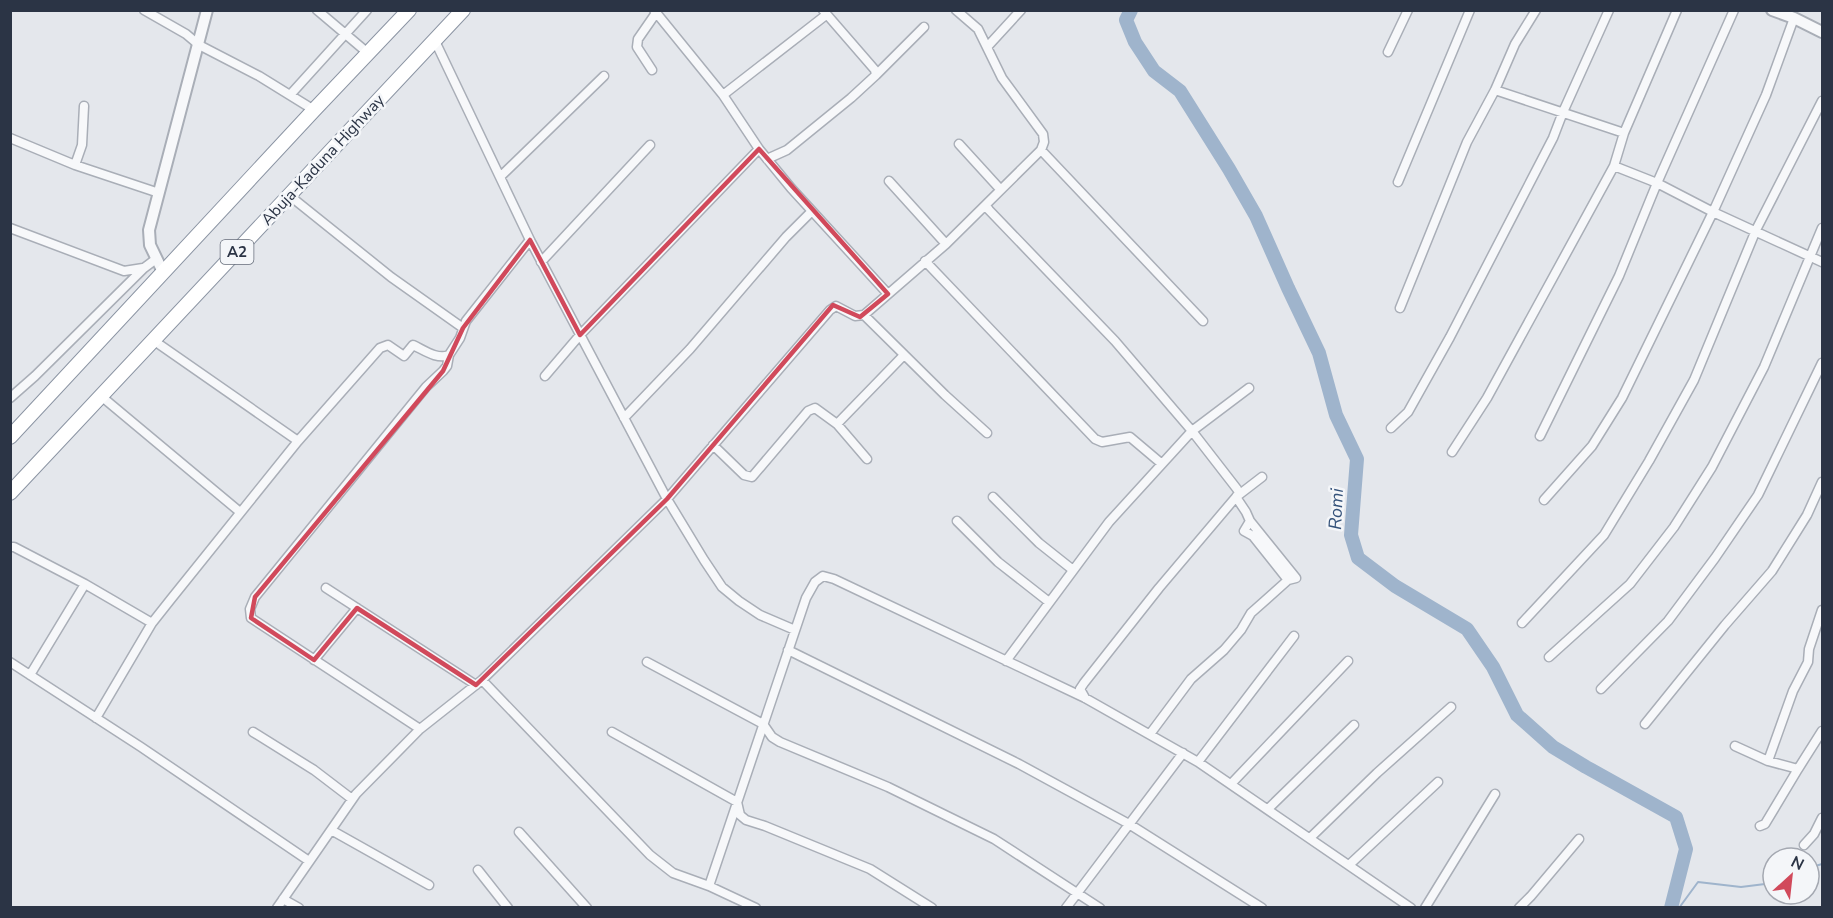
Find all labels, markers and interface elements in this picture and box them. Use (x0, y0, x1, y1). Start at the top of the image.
street label: Abuja-Kaduna Highway (256, 89, 390, 230)
road number: A2 (220, 240, 254, 264)
water label: Romi (1323, 487, 1349, 530)
north arrow (1761, 846, 1821, 906)
text: N (1787, 851, 1808, 876)

